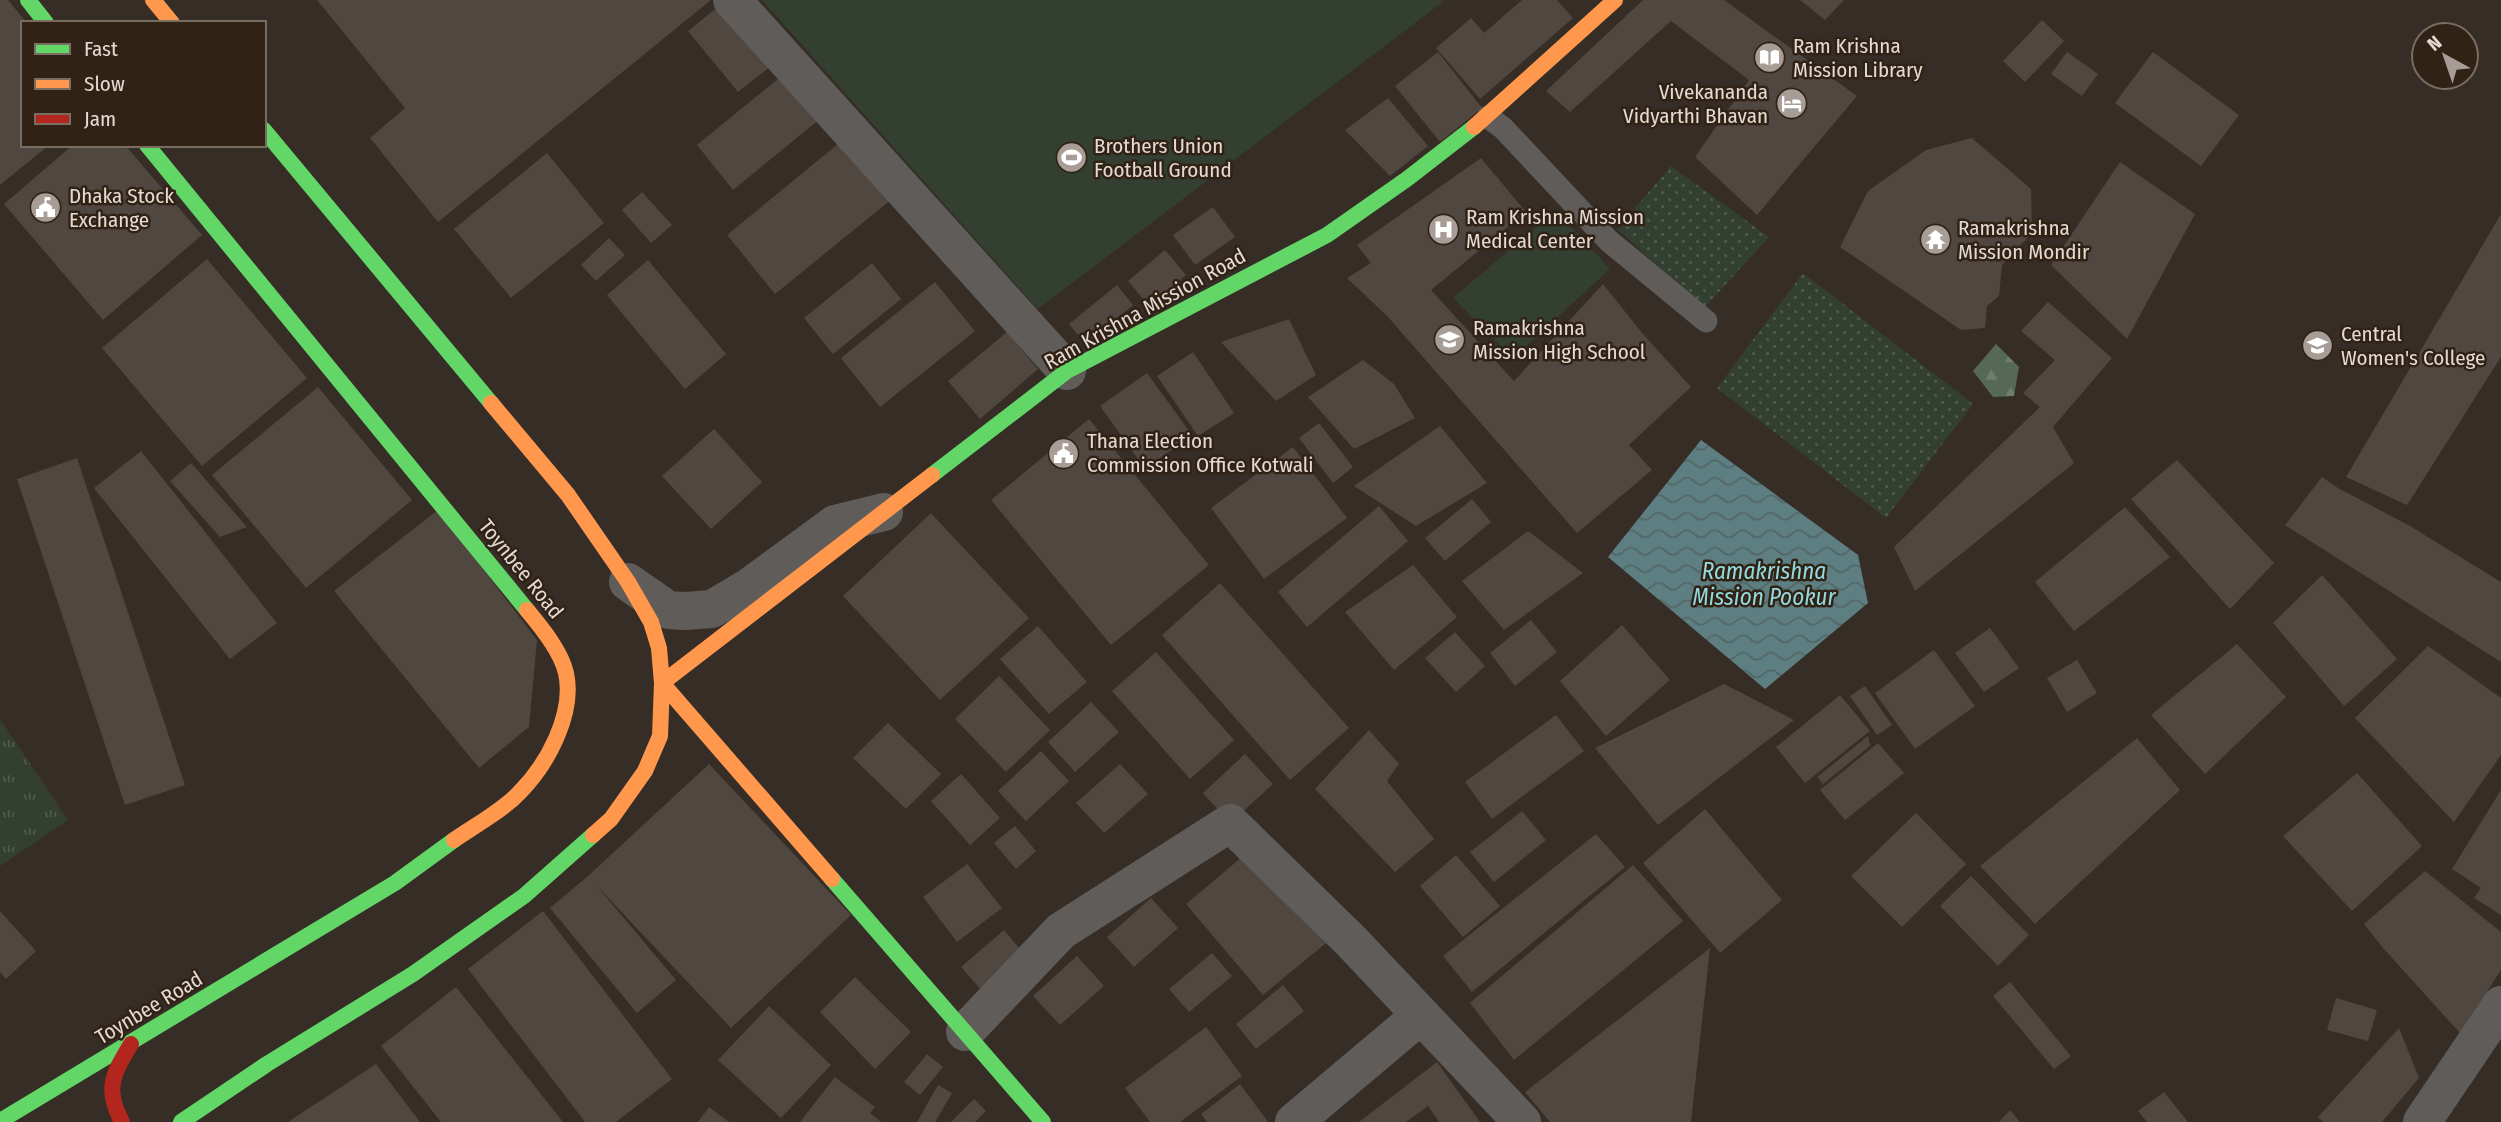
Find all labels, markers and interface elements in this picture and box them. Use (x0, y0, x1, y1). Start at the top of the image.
legend (21, 21, 266, 147)
north arrow (2410, 21, 2480, 91)
text: N (2423, 31, 2446, 56)
place label: Ram Krishna Mission Library (1793, 33, 1923, 83)
text: Fast (84, 36, 118, 62)
library icon: Ram Krishna Mission Library (1753, 41, 1787, 75)
text: Slow (84, 71, 125, 97)
place label: Vivekananda Vidyarthi Bhavan (1623, 79, 1768, 129)
hotel icon: Vivekananda Vidyarthi Bhavan (1774, 87, 1808, 121)
text: Jam (84, 106, 116, 132)
place label: Brothers Union Football Ground (1094, 133, 1232, 183)
sports icon: Brothers Union Football Ground (1054, 141, 1088, 175)
place label: Dhaka Stock Exchange (69, 183, 174, 233)
public building icon: Dhaka Stock Exchange (29, 191, 63, 225)
place label: Ram Krishna Mission Medical Center (1466, 204, 1644, 254)
hospital icon: Ram Krishna Mission Medical Center (1426, 212, 1460, 246)
place label: Ramakrishna Mission Mondir (1958, 215, 2090, 265)
temple icon: Ramakrishna Mission Mondir (1918, 223, 1952, 257)
street label: Ram Krishna Mission Road (1040, 243, 1250, 375)
place label: Ramakrishna Mission High School (1473, 315, 1646, 365)
place label: Central Women's College (2341, 321, 2485, 371)
school or university icon: Ramakrishna Mission High School (1433, 323, 1467, 357)
school or university icon: Central Women's College (2301, 329, 2335, 363)
place label: Thana Election Commission Office Kotwali (1087, 428, 1314, 478)
public building icon: Thana Election Commission Office Kotwali (1047, 436, 1081, 470)
street label: Toynbee Road (473, 514, 569, 624)
water label: Ramakrishna Mission Pookur (1693, 557, 1836, 611)
street label: Toynbee Road (91, 966, 207, 1050)

